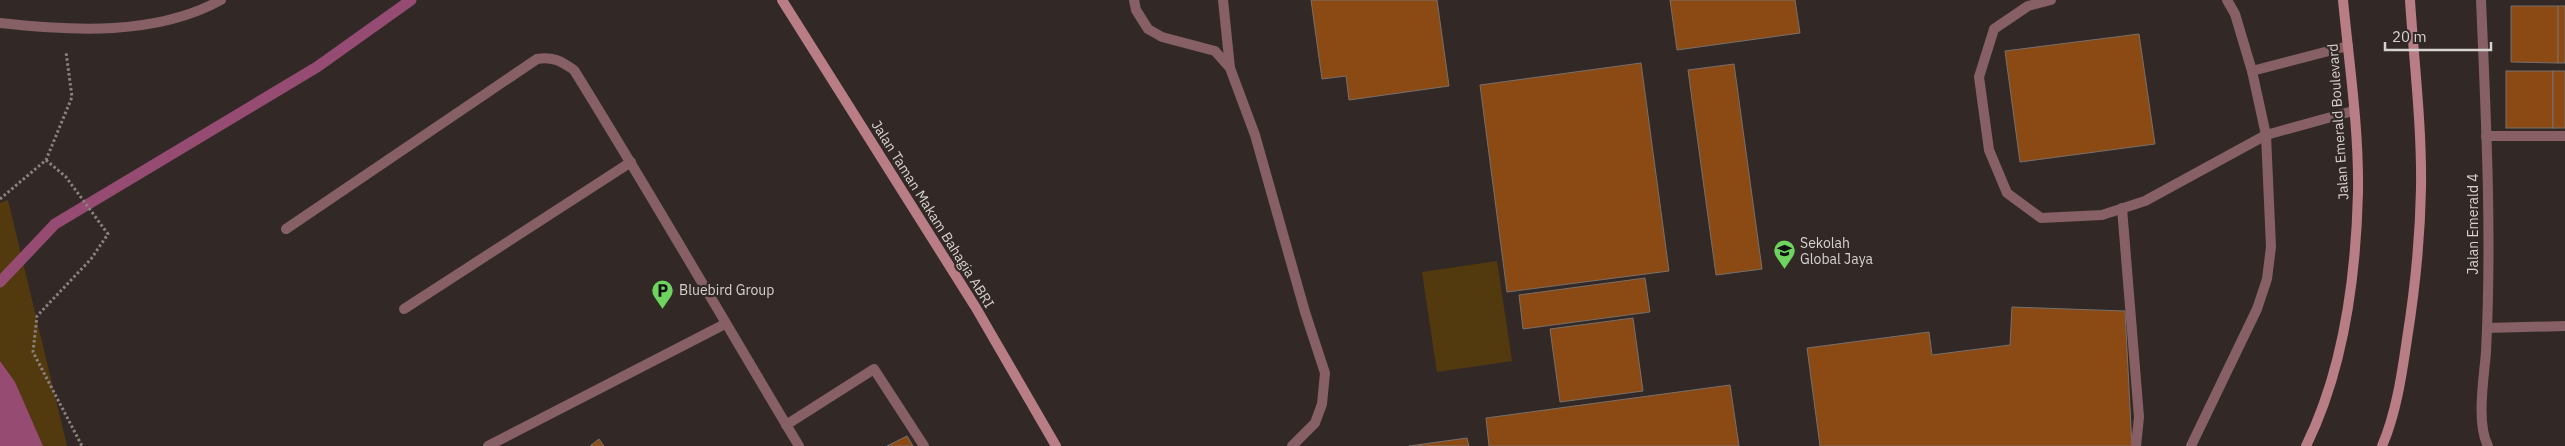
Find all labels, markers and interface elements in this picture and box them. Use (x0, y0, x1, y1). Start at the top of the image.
scale bar (2385, 20, 2491, 52)
text: 20 m (2392, 27, 2427, 46)
street label: Jalan Emerald Boulevard (2324, 43, 2352, 201)
street label: Jalan Taman Makam Bahagia ABRI (868, 117, 998, 311)
street label: Jalan Emerald 4 (2464, 173, 2482, 275)
place label: Sekolah Global Jaya (1800, 234, 1873, 268)
school or university icon: Sekolah Global Jaya (1772, 239, 1796, 270)
parking icon: Bluebird Group (651, 278, 675, 309)
place label: Bluebird Group (679, 281, 774, 299)

